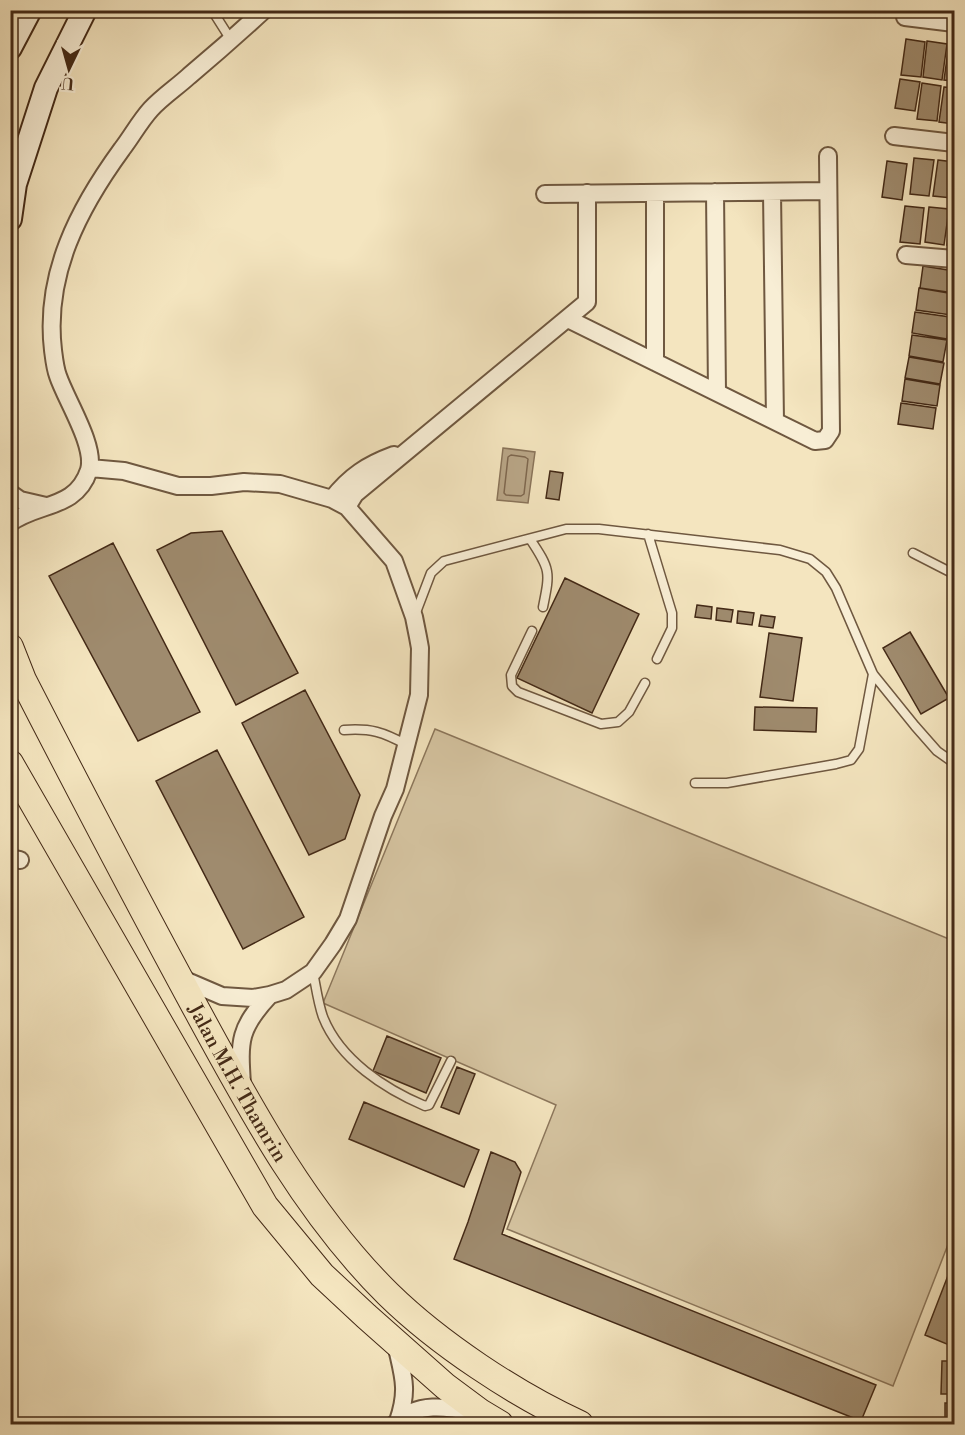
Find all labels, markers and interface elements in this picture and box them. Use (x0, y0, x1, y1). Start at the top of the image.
north arrow (39, 39, 99, 99)
text: U (60, 72, 75, 93)
street label: Jalan M.H. Thamrin (181, 999, 292, 1167)

